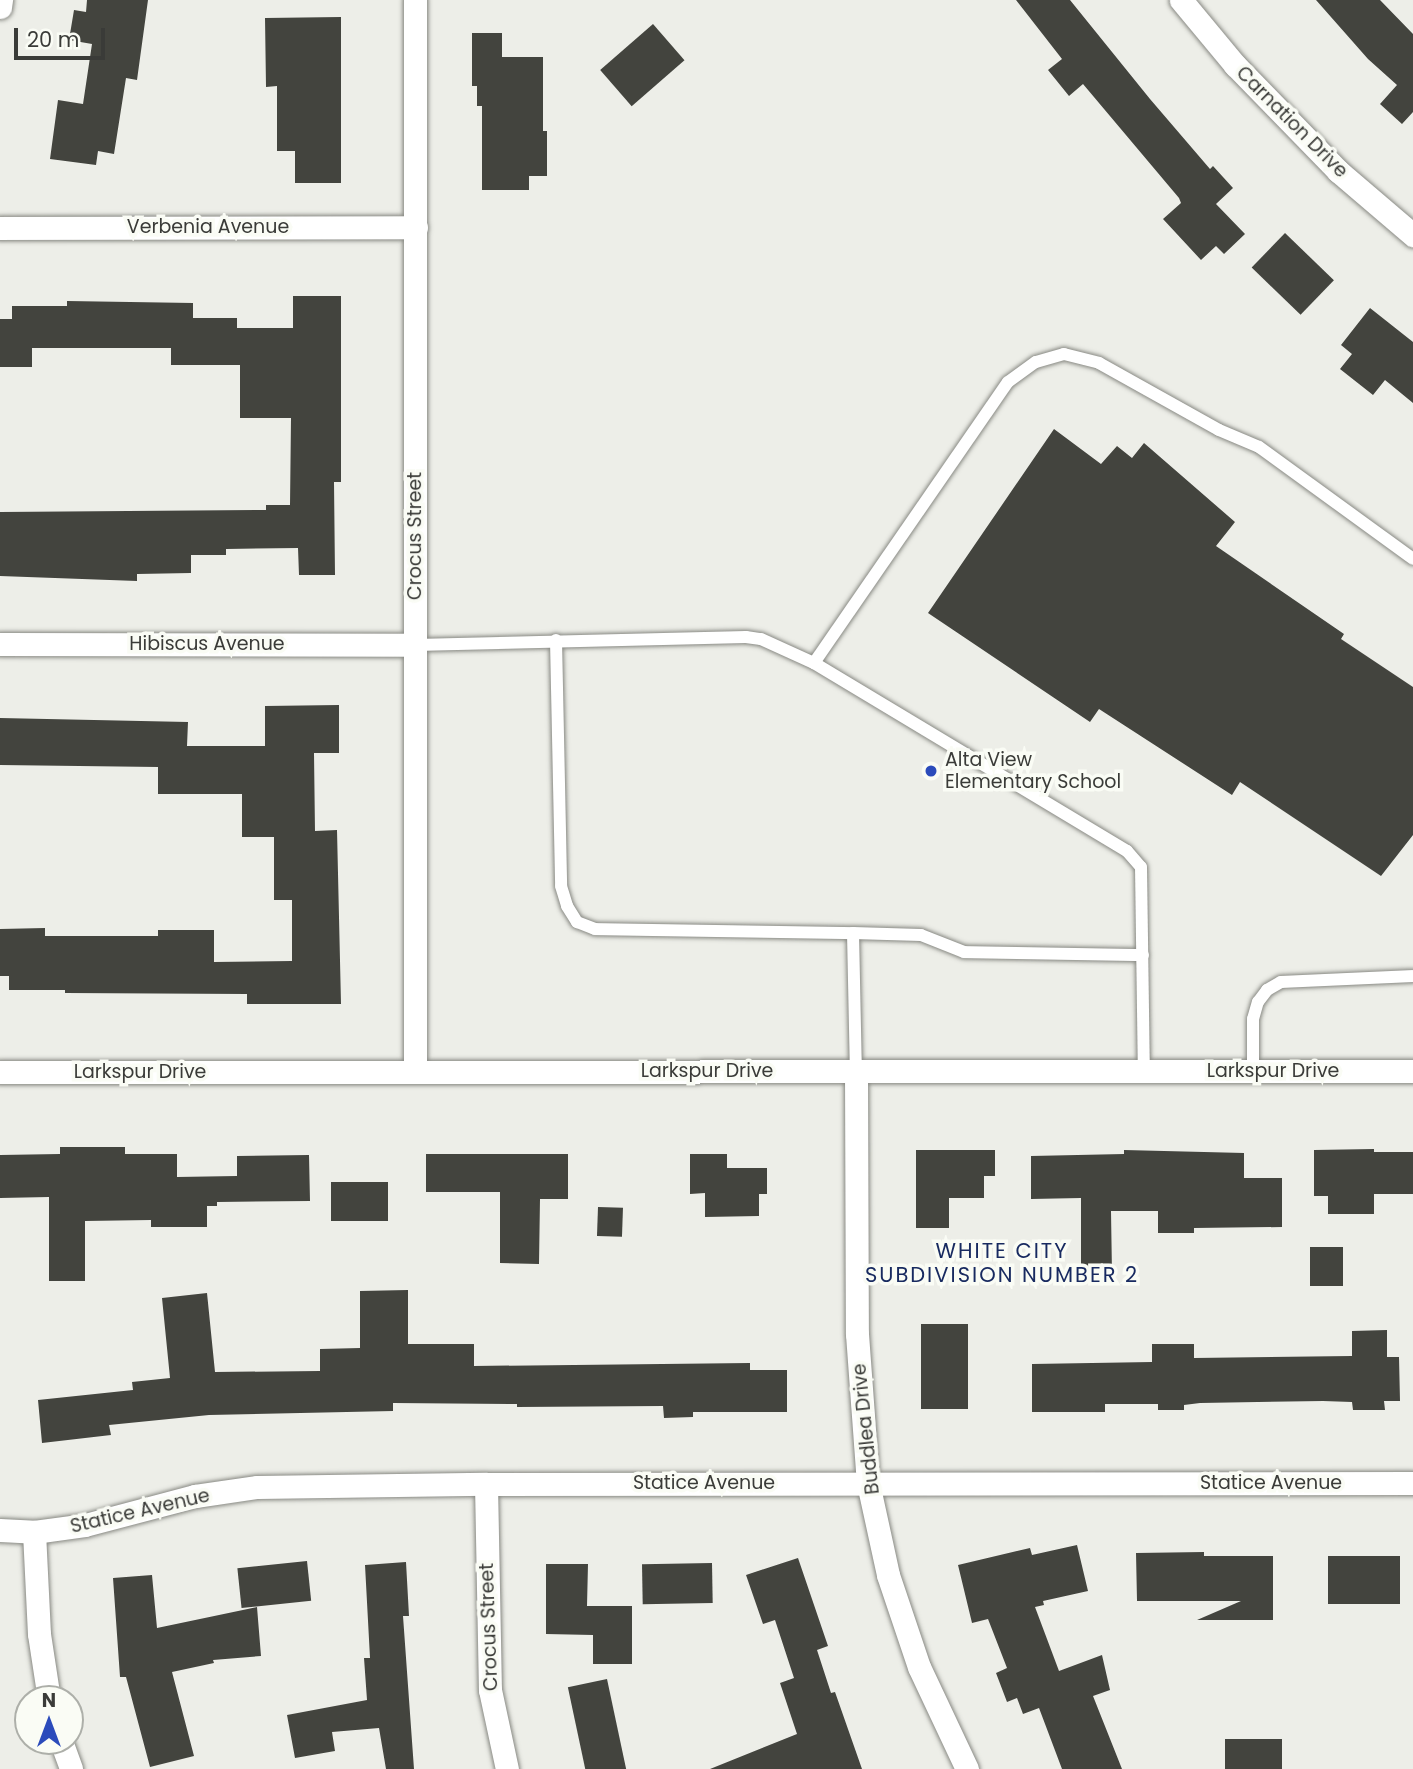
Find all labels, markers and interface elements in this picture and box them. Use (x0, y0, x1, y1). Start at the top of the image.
scale bar (18, 14, 108, 58)
text: 20 m (27, 25, 80, 54)
street label: Carnation Drive (1232, 62, 1352, 182)
street label: Verbenia Avenue (127, 216, 289, 238)
street label: Crocus Street (404, 472, 426, 600)
street label: Hibiscus Avenue (129, 633, 285, 655)
place label: Alta View Elementary School (945, 749, 1121, 793)
marker: Alta View Elementary School (923, 763, 939, 779)
street label: Larkspur Drive (641, 1060, 773, 1082)
street label: Larkspur Drive (1207, 1060, 1339, 1082)
street label: Larkspur Drive (74, 1061, 206, 1083)
district label: WHITE CITY SUBDIVISION NUMBER 2 (867, 1238, 1137, 1288)
street label: Buddlea Drive (848, 1362, 884, 1496)
street label: Statice Avenue (633, 1472, 775, 1494)
street label: Statice Avenue (1200, 1472, 1342, 1494)
street label: Statice Avenue (68, 1484, 212, 1538)
street label: Crocus Street (475, 1563, 503, 1691)
north arrow (14, 1685, 84, 1755)
text: N (42, 1687, 56, 1714)

